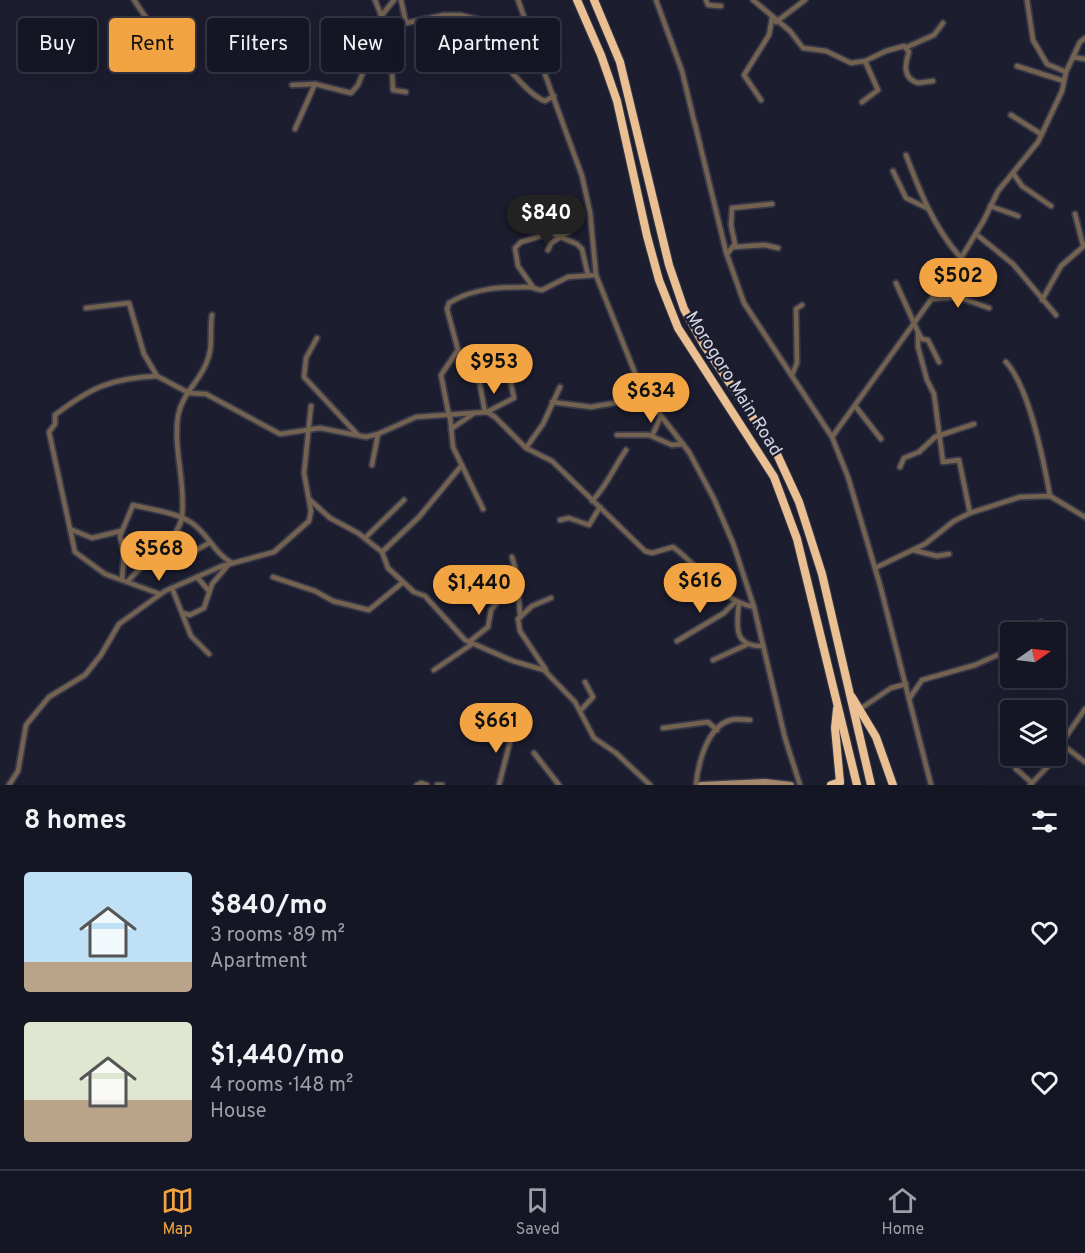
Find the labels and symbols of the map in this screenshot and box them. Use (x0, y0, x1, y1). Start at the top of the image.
pin: $840 (510, 195, 582, 246)
pin: $502 (922, 258, 994, 309)
street label: Morogoro Main Road (679, 307, 787, 461)
pin: $953 (458, 344, 530, 395)
pin: $634 (615, 373, 687, 424)
pin: $568 (123, 531, 195, 582)
pin: $616 (664, 563, 736, 614)
pin: $1,440 (430, 565, 528, 616)
north arrow (1000, 622, 1066, 688)
pin: $661 (460, 703, 532, 754)

